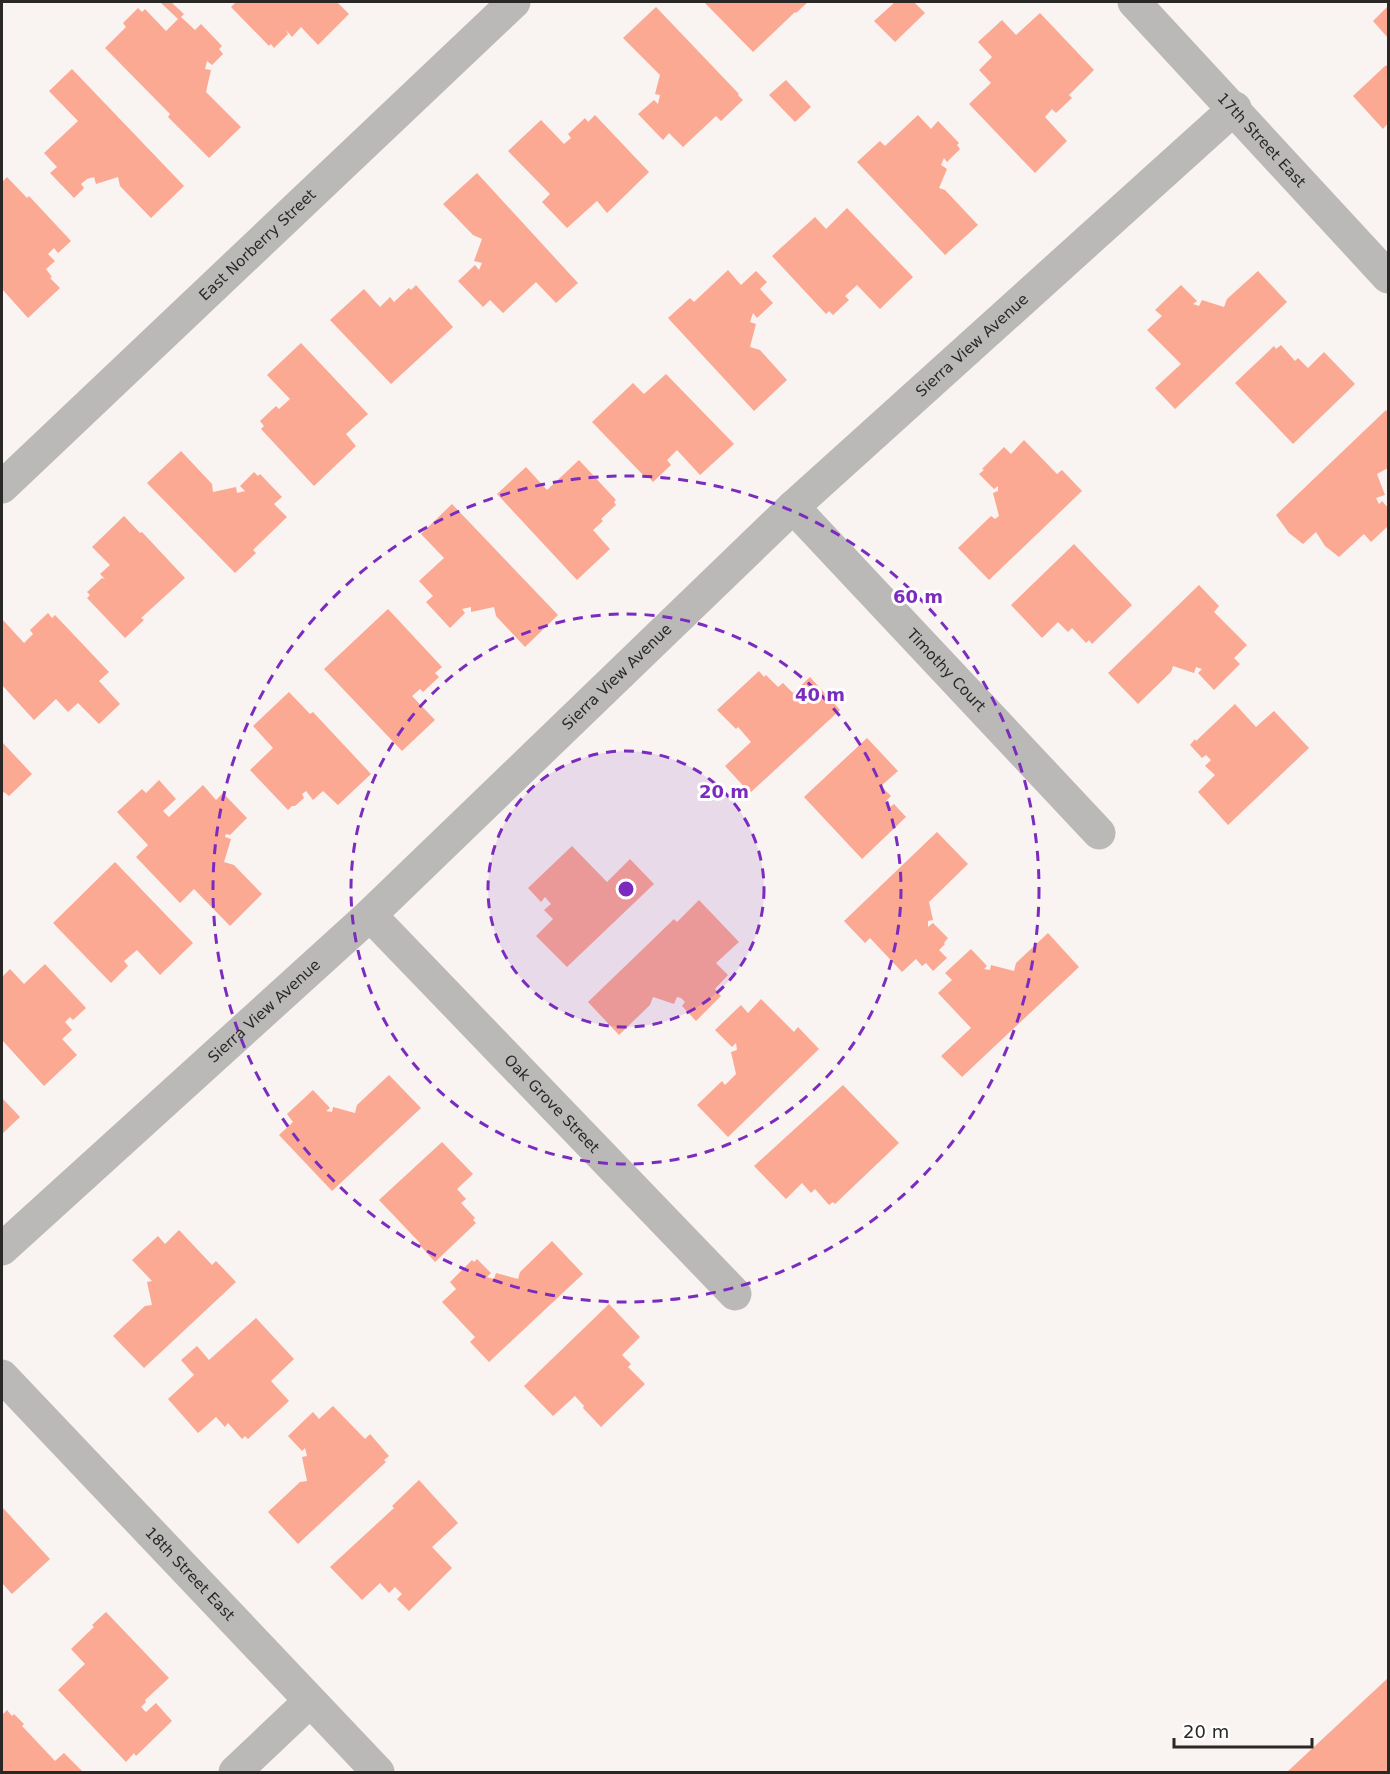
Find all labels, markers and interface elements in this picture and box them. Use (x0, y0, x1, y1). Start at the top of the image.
street label: 17th Street East (1214, 89, 1310, 191)
street label: East Norberry Street (195, 185, 320, 304)
street label: Sierra View Avenue (912, 290, 1032, 401)
text: 60 m (893, 586, 943, 607)
street label: Sierra View Avenue (558, 620, 675, 734)
street label: Timothy Court (902, 624, 990, 716)
text: 40 m (795, 684, 845, 705)
text: 20 m (699, 781, 749, 802)
centre of rings (616, 879, 636, 899)
street label: Sierra View Avenue (204, 956, 324, 1067)
street label: Oak Grove Street (500, 1051, 603, 1157)
street label: 18th Street East (141, 1524, 239, 1625)
scale bar (1174, 1711, 1312, 1749)
text: 20 m (1183, 1721, 1229, 1742)

